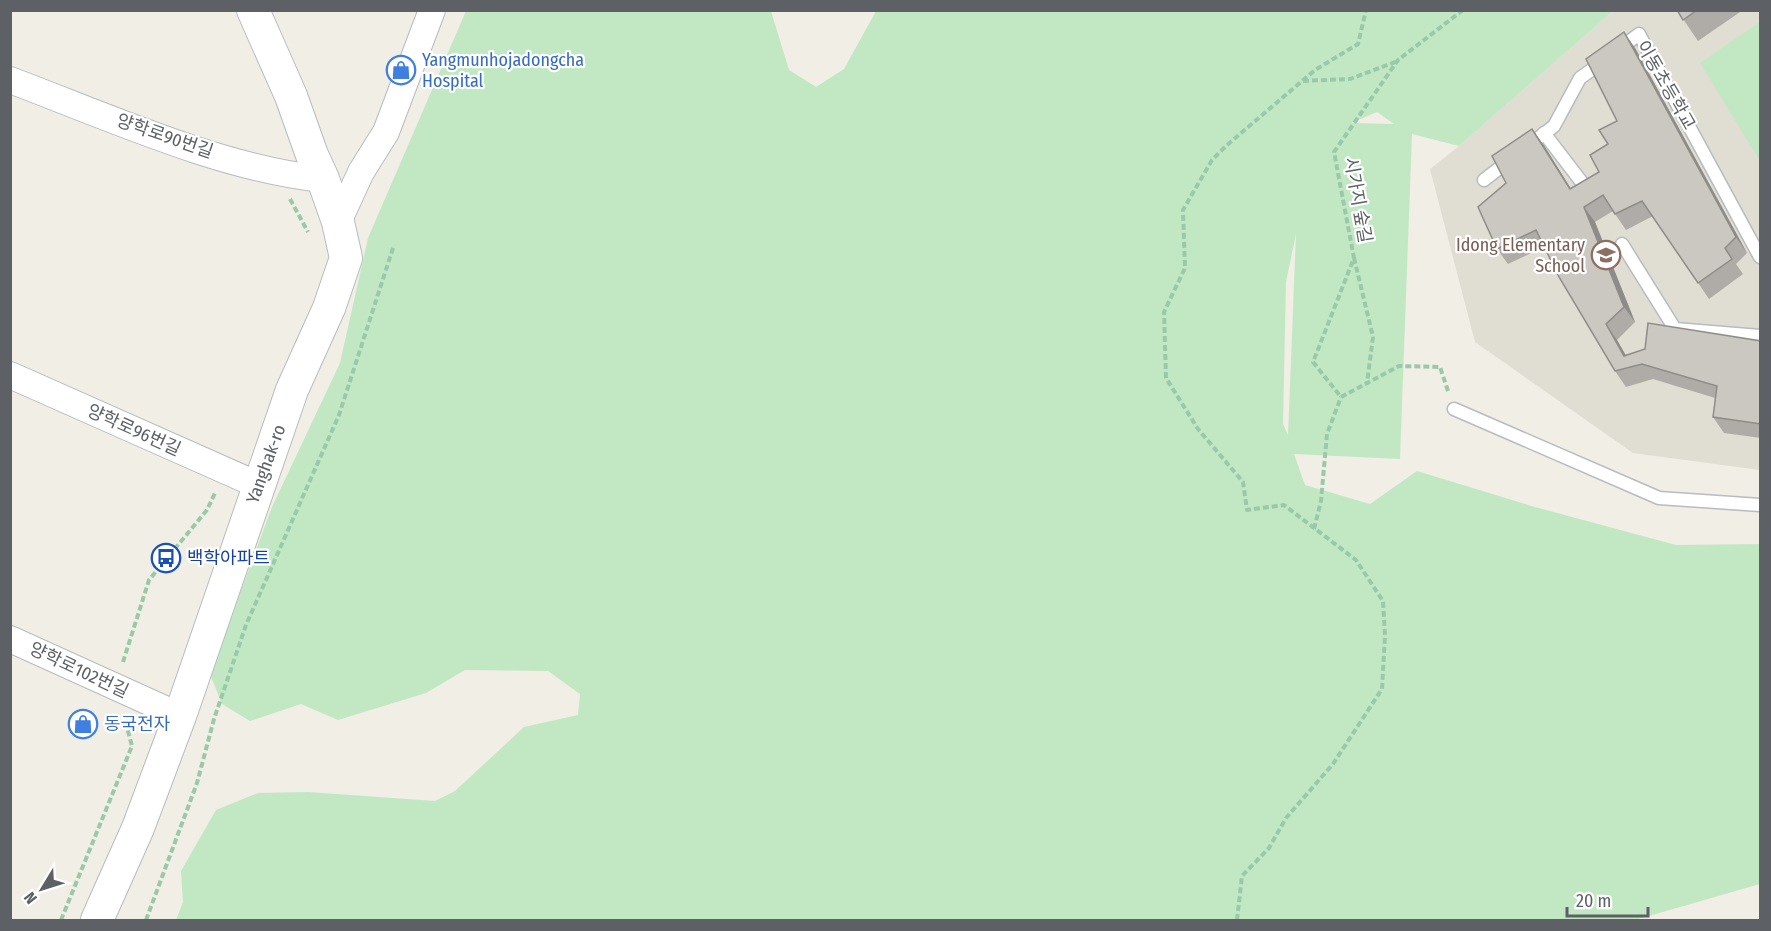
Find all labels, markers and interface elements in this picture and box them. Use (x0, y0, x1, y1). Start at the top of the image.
street label: 이동초등학교 (1632, 36, 1700, 134)
place label: Yangmunhojadongcha Hospital (422, 49, 584, 92)
shop icon: Yangmunhojadongcha Hospital (385, 54, 417, 86)
street label: 양학로90번길 (114, 109, 216, 163)
street label: 시가지 숲길 (1340, 155, 1376, 245)
place label: Idong Elementary School (1456, 234, 1585, 277)
school or university icon: Idong Elementary School (1590, 239, 1622, 271)
street label: 양학로96번길 (84, 400, 184, 460)
street label: Yanghak-ro (242, 422, 290, 506)
bus stop icon: 백학아파트 (150, 542, 182, 574)
place label: 백학아파트 (187, 547, 270, 569)
street label: 양학로102번길 (26, 637, 132, 703)
shop icon: 동국전자 (67, 708, 99, 740)
place label: 동국전자 (104, 713, 171, 735)
north arrow (12, 859, 72, 919)
scale bar (1567, 880, 1648, 918)
text: N (20, 888, 41, 908)
text: 20 m (1576, 890, 1611, 912)

